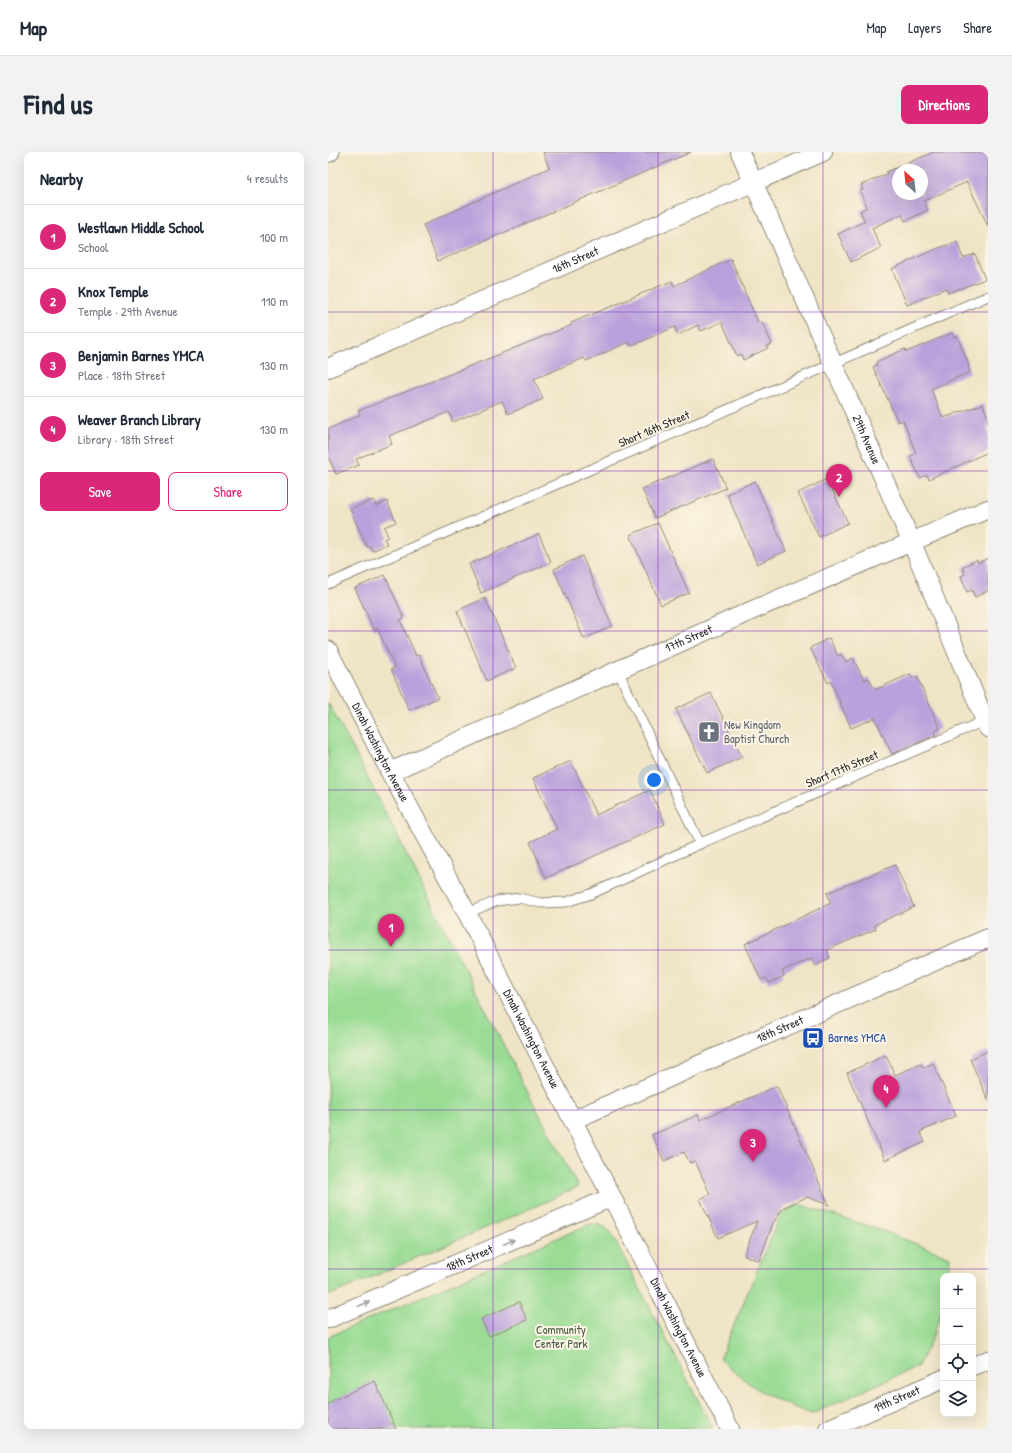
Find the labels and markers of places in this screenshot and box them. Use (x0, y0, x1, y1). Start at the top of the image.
pin: 2 (826, 464, 852, 497)
place label: New Kingdom Baptist Church (724, 716, 789, 747)
church icon: New Kingdom Baptist Church (696, 719, 722, 745)
pin: 1 (378, 914, 404, 947)
bus stop icon: Barnes YMCA (800, 1025, 826, 1051)
place label: Barnes YMCA (828, 1029, 886, 1046)
pin: 4 (873, 1075, 899, 1108)
pin: 3 (740, 1129, 766, 1162)

